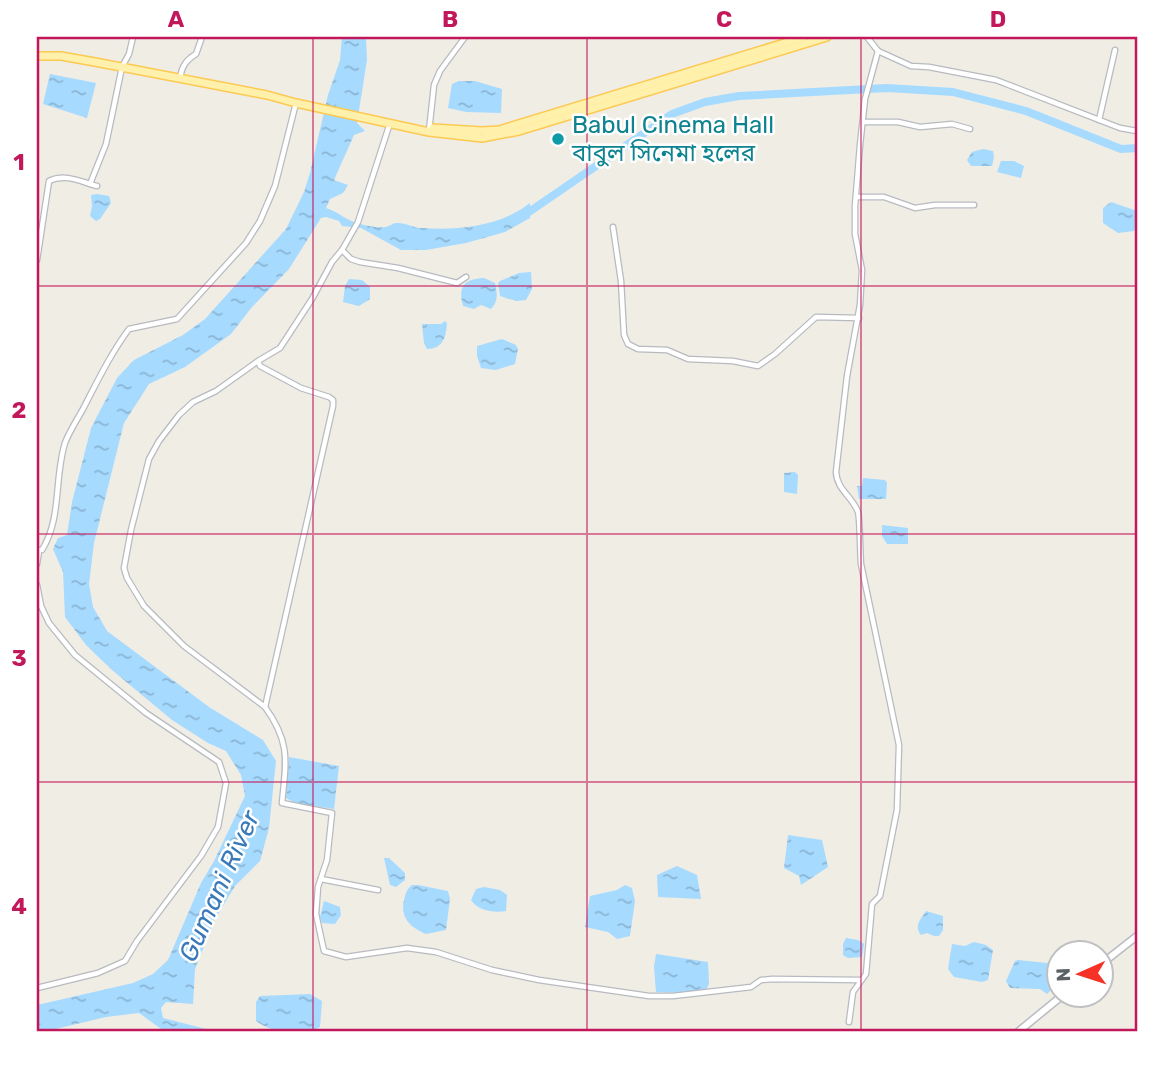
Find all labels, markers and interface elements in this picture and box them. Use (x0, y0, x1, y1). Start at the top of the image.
text: A (168, 5, 185, 33)
text: B (442, 5, 458, 33)
text: C (716, 5, 732, 33)
text: D (990, 5, 1006, 33)
place label: Babul Cinema Hall বাবুল সিনেমা হলের (571, 111, 774, 167)
marker: Babul Cinema Hall বাবুল সিনেমা হলের (550, 131, 566, 147)
text: 1 (13, 148, 25, 176)
text: 2 (12, 396, 26, 424)
text: 3 (11, 644, 27, 672)
water label: Gumani River (172, 805, 267, 967)
text: 4 (11, 892, 27, 920)
north arrow (1044, 939, 1114, 1009)
text: N (1052, 967, 1075, 982)

